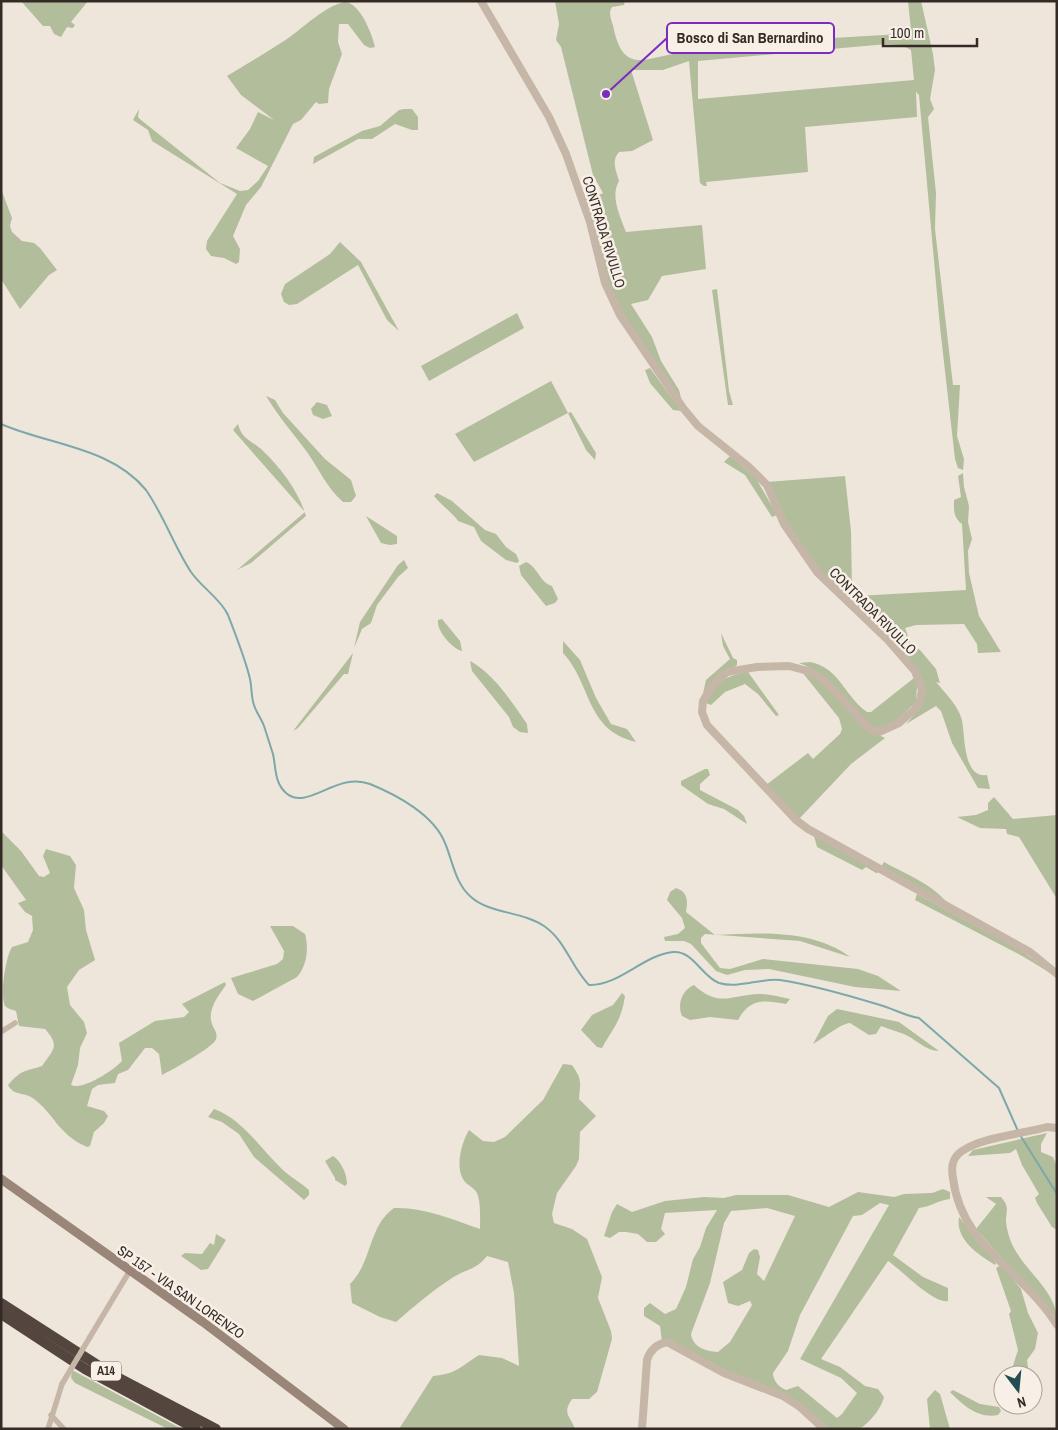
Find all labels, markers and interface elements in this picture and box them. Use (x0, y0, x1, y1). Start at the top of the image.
scale bar (883, 15, 977, 47)
text: 100 m (890, 22, 924, 43)
callout: Bosco di San Bernardino (667, 23, 834, 53)
text: Bosco di San Bernardino (677, 27, 823, 48)
street label: CONTRADA RIVULLO (578, 174, 630, 290)
street label: CONTRADA RIVULLO (826, 564, 920, 658)
street label: SP 157 - VIA SAN LORENZO (114, 1241, 248, 1343)
road number: A14 (91, 1362, 121, 1380)
north arrow (993, 1365, 1043, 1415)
text: N (1015, 1393, 1028, 1412)

